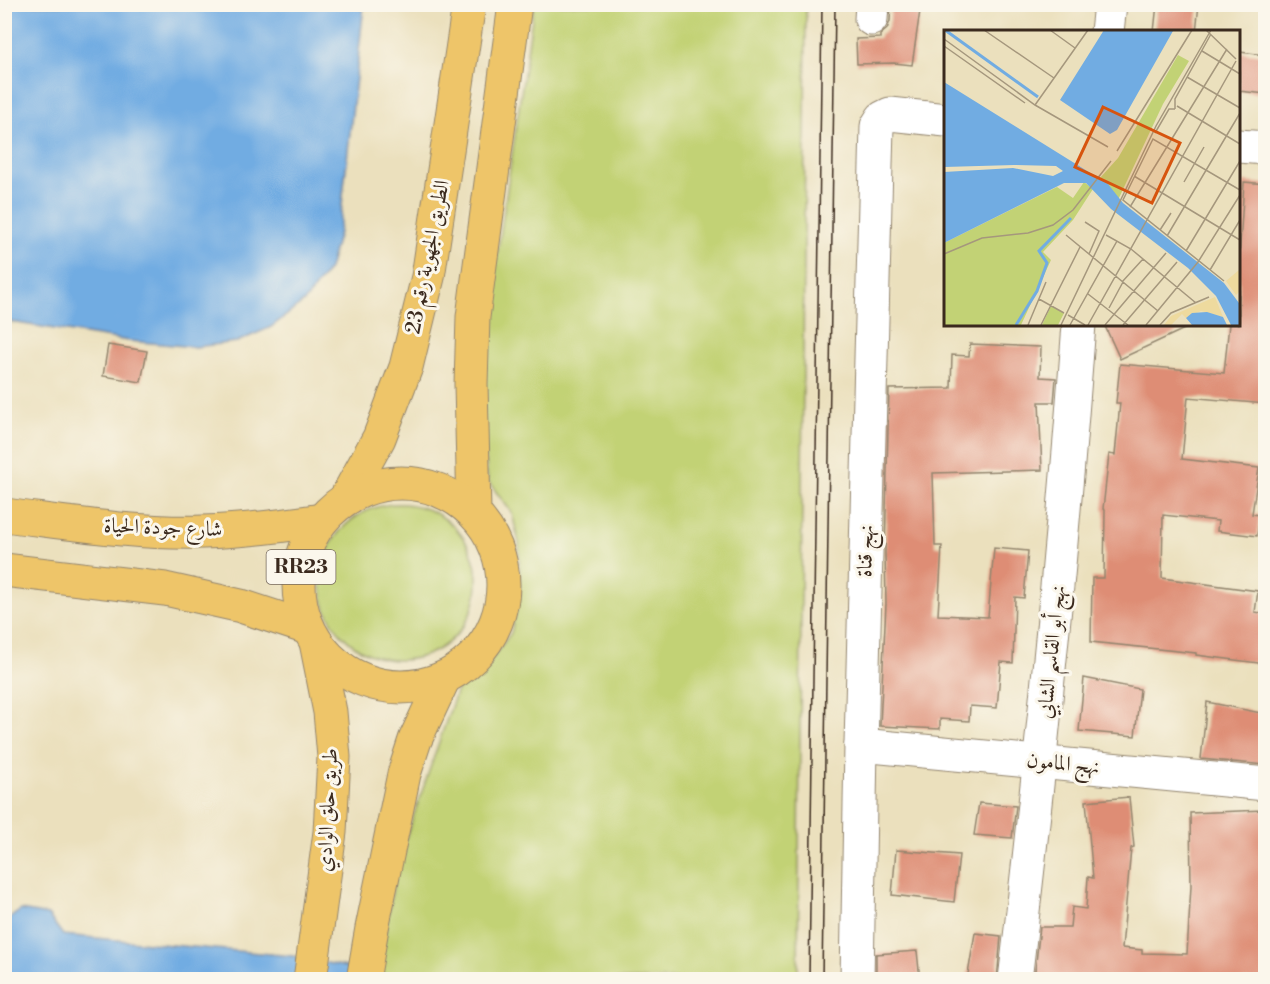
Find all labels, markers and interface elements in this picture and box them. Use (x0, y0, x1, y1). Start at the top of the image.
inset map (944, 30, 1240, 326)
street label: الطريق الجهوية رقم 23 (400, 178, 462, 337)
street label: شارع جودة الحياة (103, 513, 223, 547)
street label: نهج قناة (852, 524, 885, 578)
road number: RR23 (266, 550, 336, 584)
street label: نهج أبو القاسم الشابي (1029, 584, 1079, 721)
street label: طريق حلق الوادي (312, 747, 346, 873)
street label: نهج المامون (1025, 747, 1101, 786)

